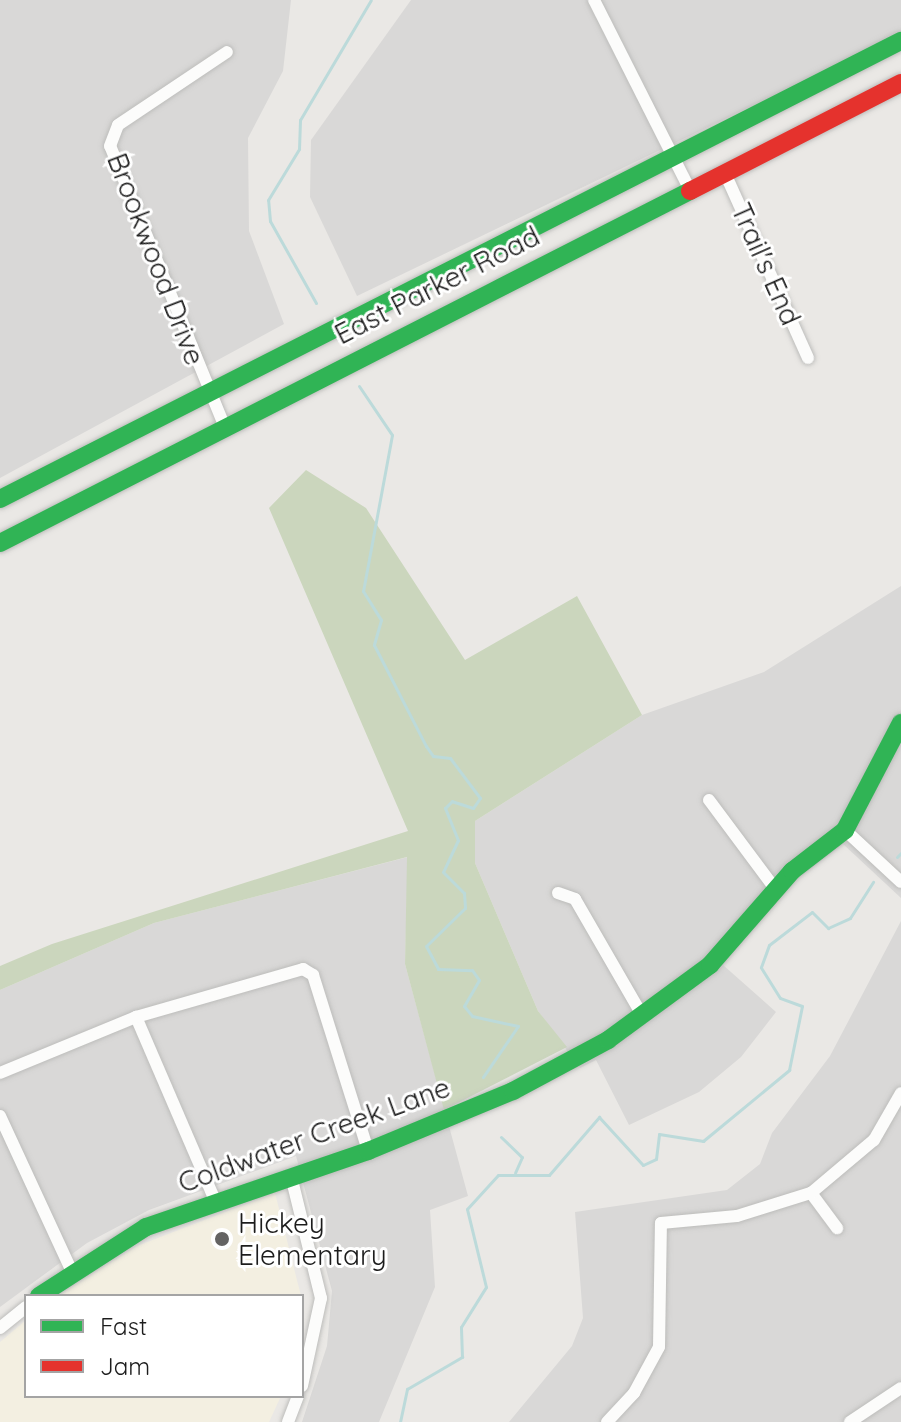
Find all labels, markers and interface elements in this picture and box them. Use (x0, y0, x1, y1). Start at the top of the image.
street label: Brookwood Drive (100, 148, 212, 370)
street label: Trail's End (724, 198, 808, 330)
street label: East Parker Road (329, 219, 545, 351)
street label: Coldwater Creek Lane (174, 1070, 454, 1200)
place label: Hickey Elementary (238, 1206, 387, 1272)
marker: Hickey Elementary (213, 1230, 231, 1248)
legend (24, 1294, 304, 1398)
text: Fast (100, 1311, 147, 1341)
text: Jam (100, 1351, 150, 1381)

